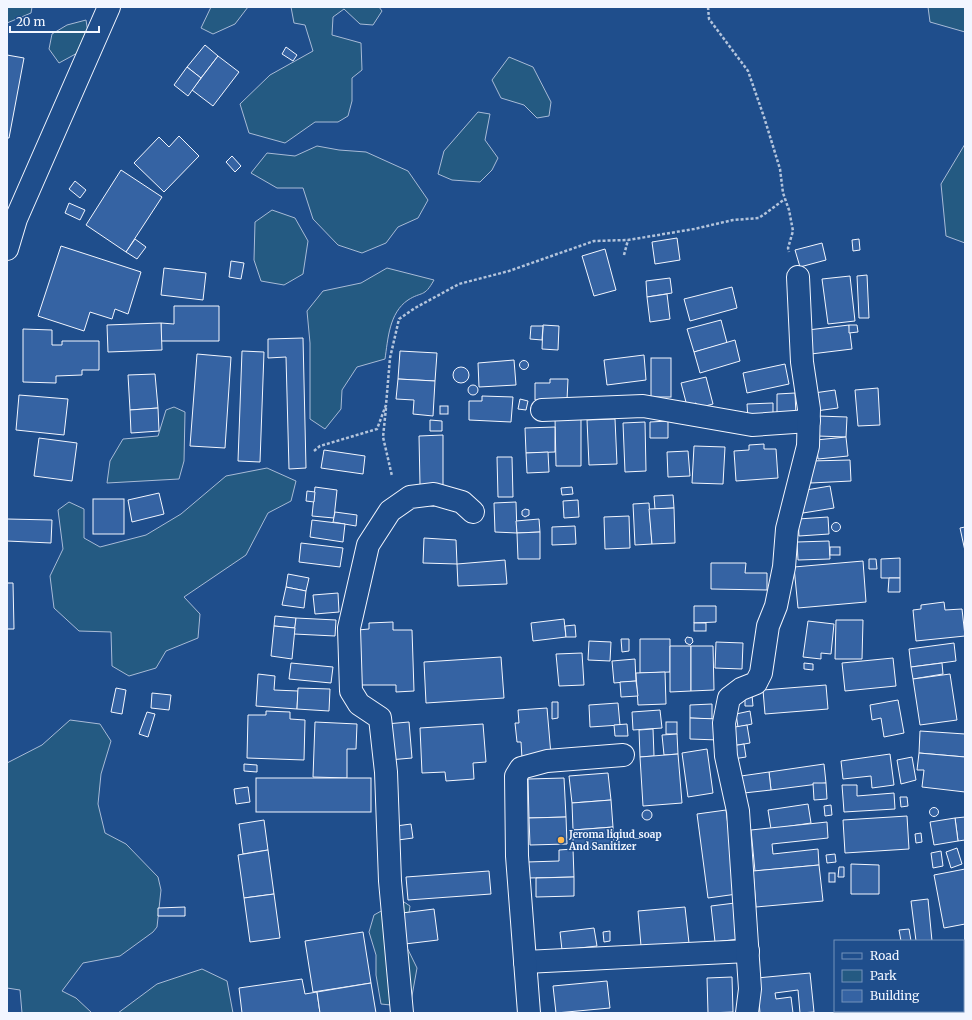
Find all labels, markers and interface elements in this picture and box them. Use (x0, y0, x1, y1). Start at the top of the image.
scale bar (10, 8, 99, 34)
text: 20 m (16, 14, 45, 29)
place label: Jeroma liqiud_soap And Sanitizer (568, 828, 662, 853)
marker: Jeroma liqiud_soap And Sanitizer (556, 835, 566, 845)
legend (834, 940, 964, 1012)
text: Road (870, 948, 899, 963)
text: Park (870, 968, 897, 983)
text: Building (870, 988, 920, 1003)

